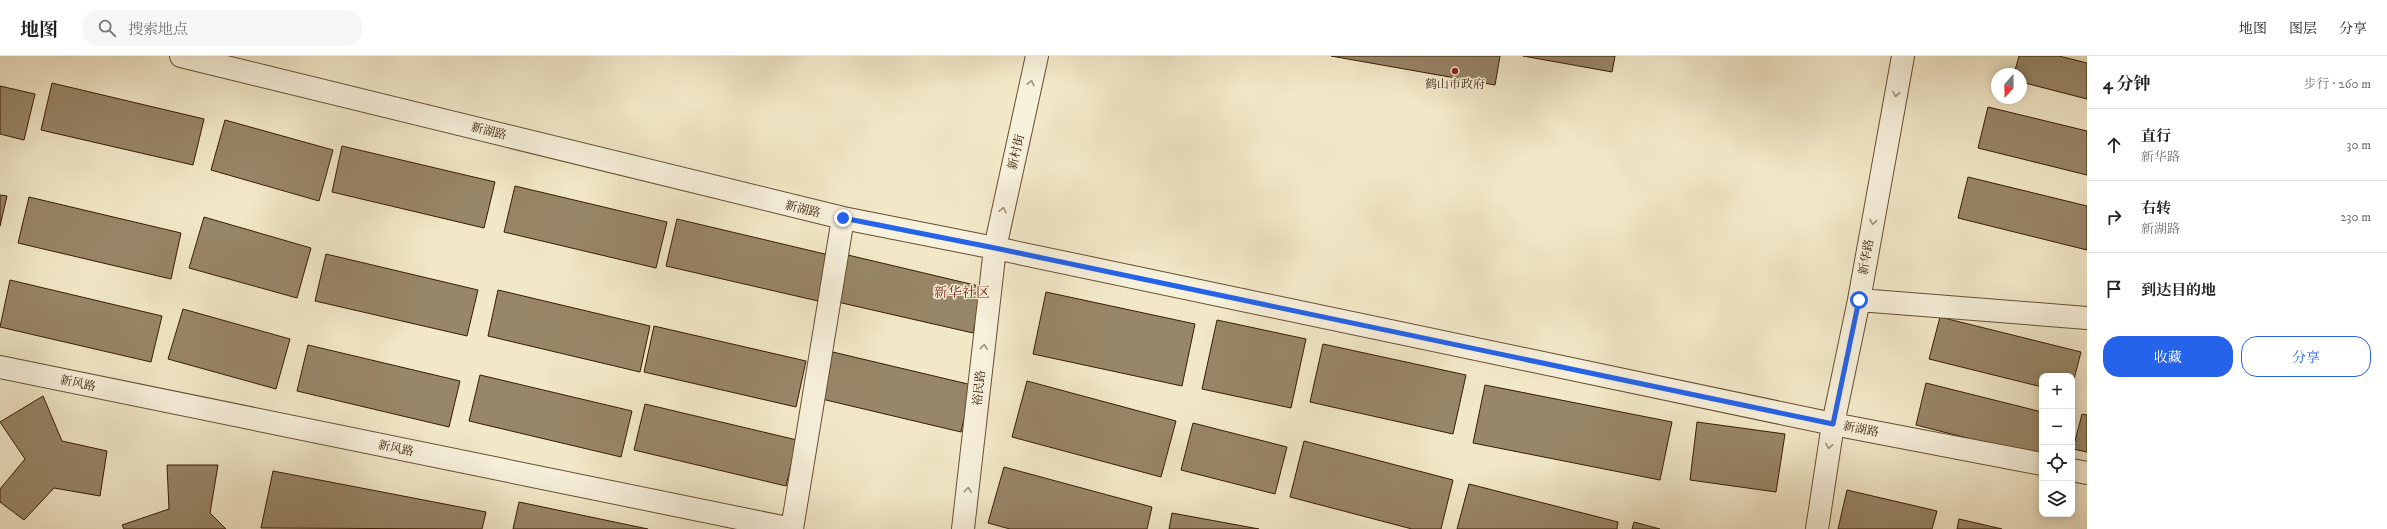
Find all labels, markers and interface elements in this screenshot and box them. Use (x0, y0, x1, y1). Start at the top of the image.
search box (82, 10, 362, 46)
icon: search (96, 17, 118, 39)
text: 地图 (20, 19, 58, 42)
text: 搜索地点 (128, 20, 188, 39)
text: 地图 (2239, 20, 2267, 38)
text: 图层 (2289, 20, 2317, 38)
text: 分享 (2339, 20, 2367, 38)
marker: 鹤山市政府 (1450, 66, 1460, 76)
north arrow (1991, 68, 2027, 104)
text: 4 分钟 (2103, 73, 2150, 95)
text: 步行 · 260 m (2304, 76, 2371, 92)
place label: 鹤山市政府 (1425, 77, 1485, 92)
one-way arrow (1027, 80, 1035, 86)
one-way arrow (1892, 91, 1901, 97)
street label: 新湖路 (470, 120, 508, 143)
text: 直行 (2141, 127, 2171, 146)
street label: 新村街 (1005, 132, 1028, 171)
icon: ahead (2103, 134, 2125, 156)
text: 30 m (2347, 137, 2371, 153)
text: 新华路 (2141, 149, 2180, 165)
street label: 新湖路 (784, 198, 822, 221)
text: 右转 (2141, 199, 2171, 218)
one-way arrow (999, 206, 1007, 213)
icon: right (2103, 206, 2125, 228)
route end (834, 209, 852, 227)
text: 230 m (2340, 209, 2371, 225)
one-way arrow (1869, 219, 1877, 225)
text: 新湖路 (2141, 221, 2180, 237)
street label: 新华路 (1856, 238, 1877, 276)
icon: arrive (2103, 278, 2125, 300)
text: 到达目的地 (2141, 281, 2216, 300)
district label: 新华社区 (934, 284, 990, 302)
route start (1850, 291, 1868, 309)
button: 收藏 (2103, 336, 2233, 377)
button: 分享 (2241, 336, 2371, 377)
one-way arrow (979, 344, 988, 350)
street label: 裕民路 (970, 369, 989, 407)
street label: 新风路 (59, 372, 97, 395)
map controls (2039, 373, 2075, 517)
button: + (2039, 373, 2075, 409)
button: − (2039, 409, 2075, 445)
street label: 新湖路 (1842, 419, 1880, 440)
street label: 新风路 (377, 437, 415, 460)
one-way arrow (1825, 443, 1834, 449)
button: locate (2039, 445, 2075, 481)
button: layers (2039, 481, 2075, 517)
one-way arrow (963, 487, 972, 493)

